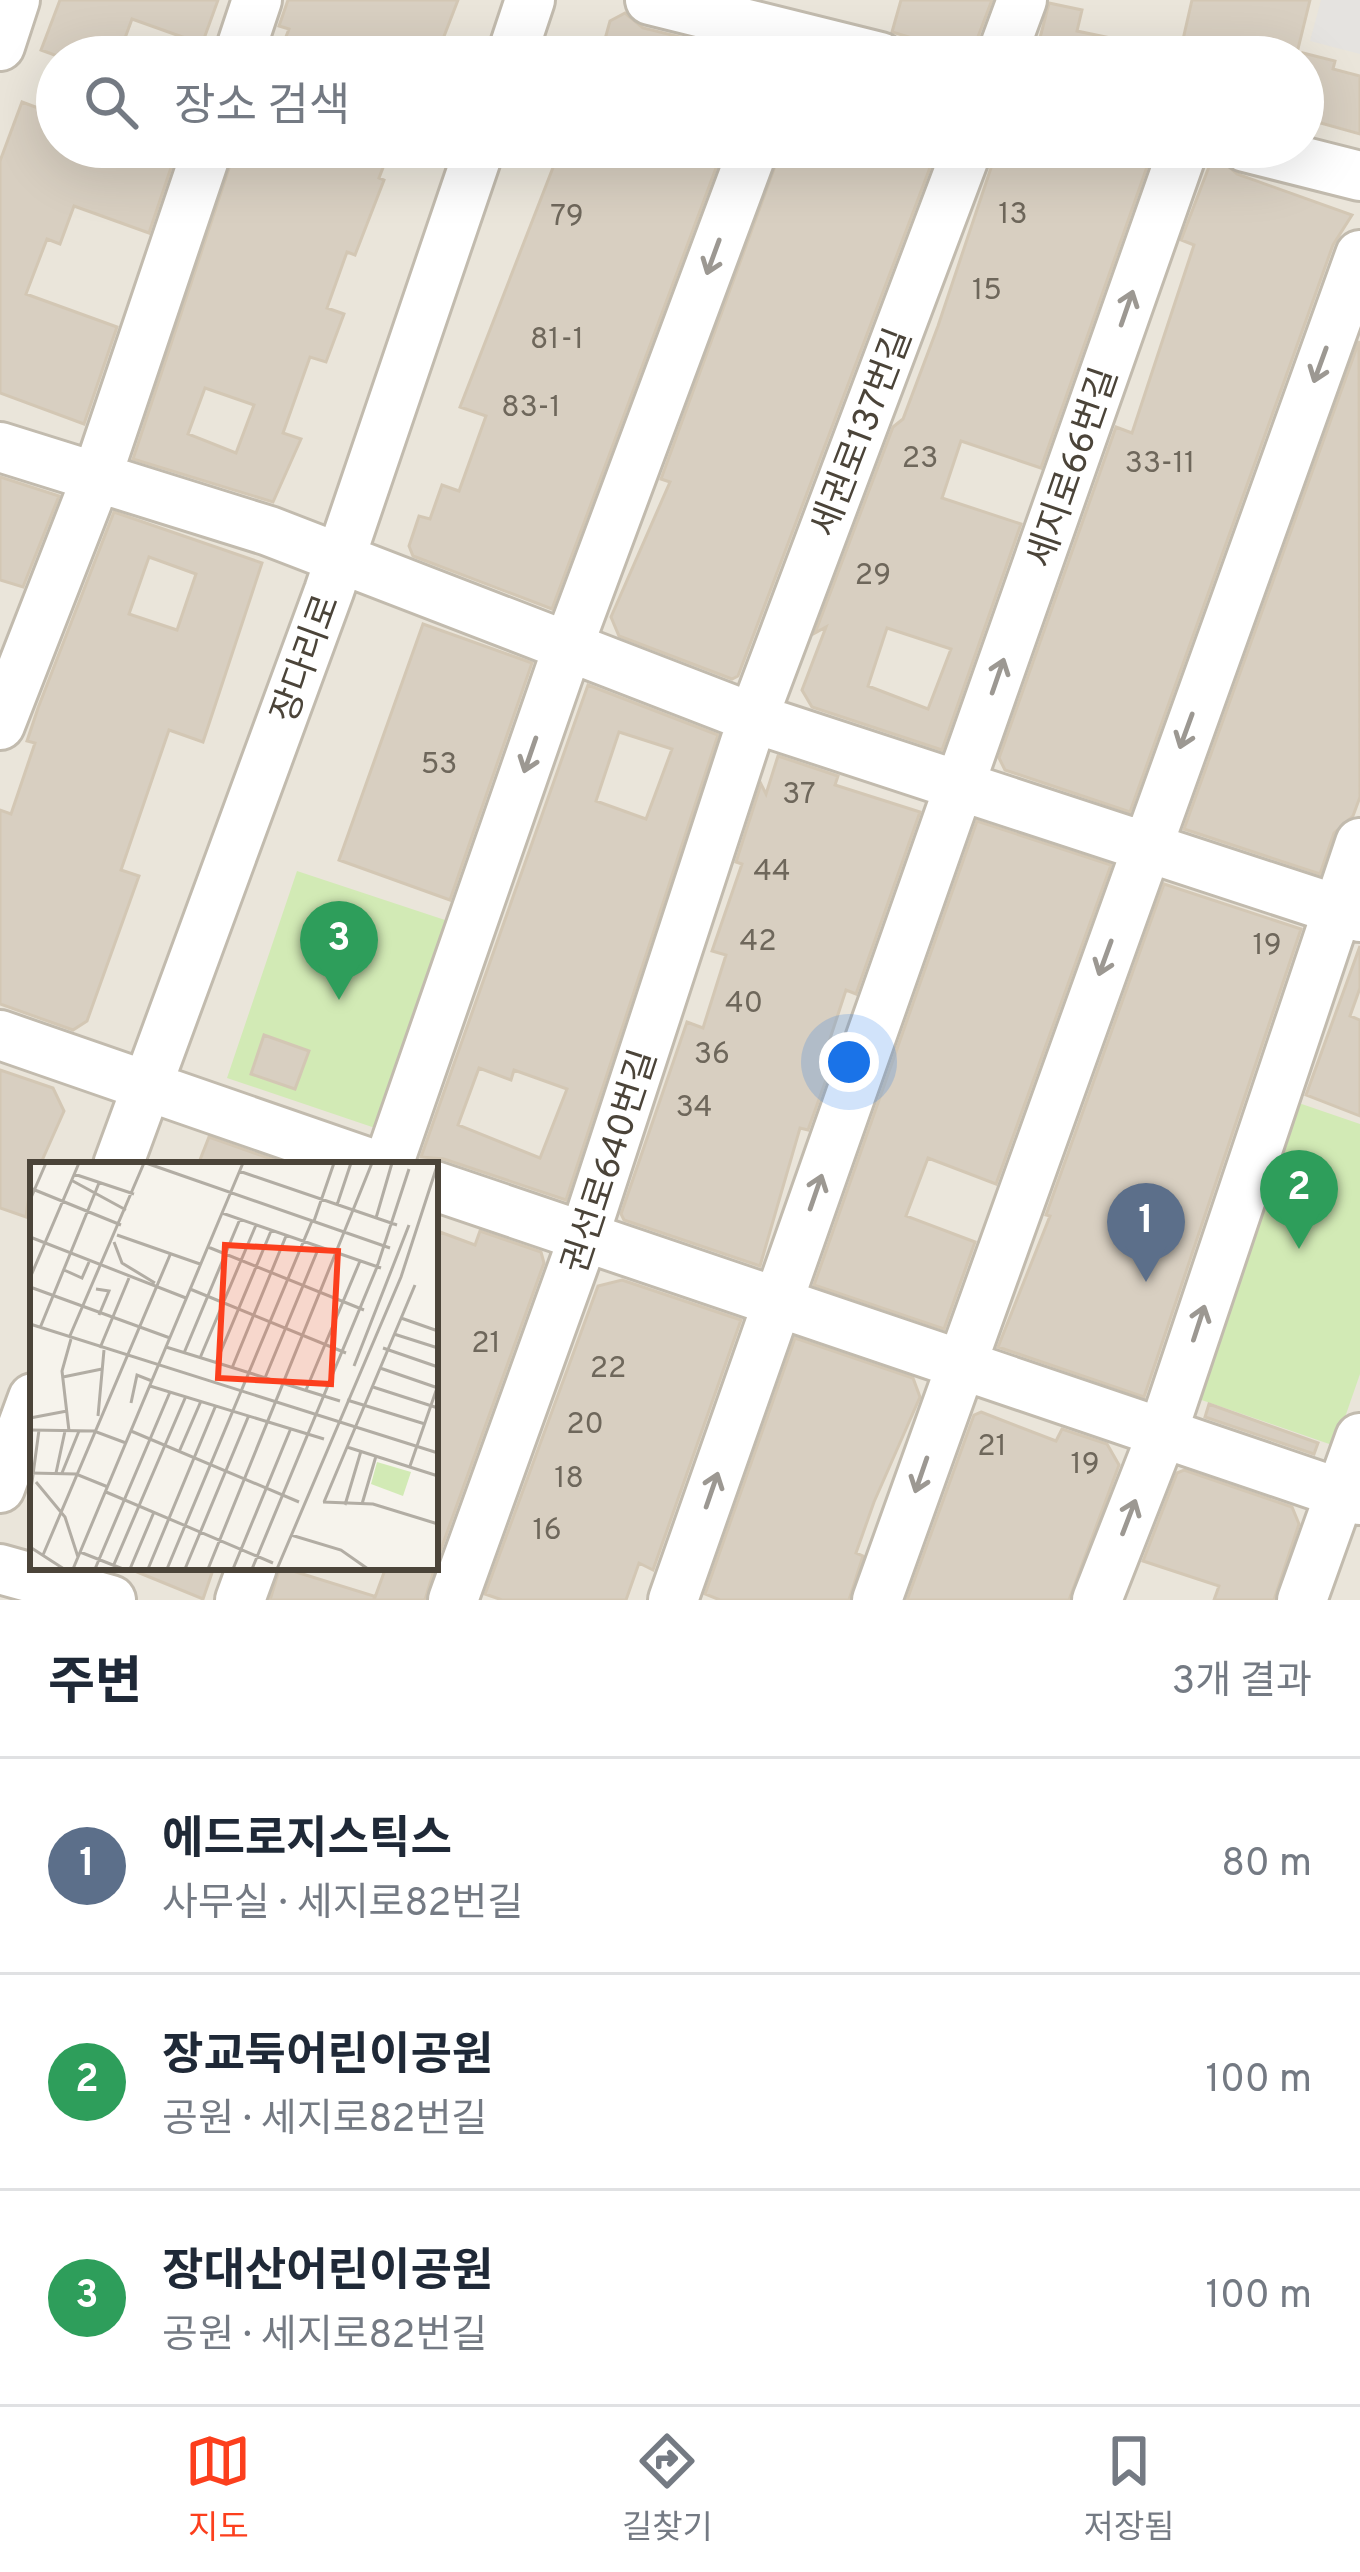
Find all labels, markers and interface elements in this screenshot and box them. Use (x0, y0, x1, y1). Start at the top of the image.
search box (36, 36, 1324, 168)
icon: search (78, 69, 144, 135)
text: 장소 검색 (174, 80, 350, 137)
house number: 13 (998, 197, 1028, 234)
house number: 79 (550, 199, 584, 236)
one-way arrow (701, 237, 723, 274)
house number: 15 (972, 273, 1002, 310)
one-way arrow (1118, 291, 1139, 328)
house number: 81-1 (530, 322, 584, 359)
street label: 세권로137번길 (803, 323, 924, 544)
one-way arrow (1308, 345, 1329, 382)
street label: 세지로66번길 (1019, 362, 1130, 574)
house number: 83-1 (501, 390, 561, 427)
house number: 23 (902, 441, 938, 478)
house number: 33-11 (1125, 446, 1195, 483)
house number: 29 (855, 558, 891, 595)
street label: 장다리로 (263, 589, 352, 729)
one-way arrow (989, 658, 1010, 695)
one-way arrow (1174, 712, 1196, 749)
one-way arrow (518, 735, 540, 773)
house number: 53 (421, 747, 457, 784)
house number: 37 (782, 777, 816, 814)
house number: 44 (753, 854, 791, 891)
pin: 3 (300, 901, 378, 1000)
house number: 42 (740, 924, 777, 961)
house number: 19 (1252, 928, 1282, 965)
one-way arrow (1093, 939, 1114, 976)
house number: 40 (725, 986, 763, 1023)
your location (819, 1032, 879, 1092)
house number: 36 (694, 1037, 730, 1074)
street label: 권선로640번길 (554, 1045, 670, 1280)
house number: 34 (676, 1090, 712, 1127)
pin: 2 (1260, 1150, 1338, 1249)
inset map (30, 1162, 438, 1570)
one-way arrow (807, 1174, 828, 1211)
pin: 1 (1107, 1183, 1185, 1282)
one-way arrow (1189, 1305, 1211, 1343)
house number: 21 (471, 1326, 501, 1363)
house number: 22 (590, 1351, 626, 1388)
house number: 20 (566, 1407, 604, 1444)
house number: 21 (977, 1429, 1007, 1466)
house number: 19 (1070, 1447, 1100, 1484)
one-way arrow (909, 1456, 930, 1493)
house number: 18 (554, 1461, 584, 1498)
one-way arrow (703, 1472, 724, 1509)
one-way arrow (1120, 1499, 1142, 1536)
house number: 16 (532, 1513, 562, 1550)
text: 주변 (48, 1653, 142, 1718)
text: 3개 결과 (1172, 1659, 1312, 1708)
text: 에드로지스틱스 (162, 1813, 452, 1870)
text: 1 (79, 1841, 95, 1890)
text: 80 m (1221, 1841, 1312, 1890)
text: 사무실 · 세지로82번길 (162, 1881, 523, 1930)
text: 장교둑어린이공원 (162, 2029, 493, 2086)
text: 2 (75, 2057, 99, 2106)
text: 100 m (1205, 2057, 1312, 2106)
text: 공원 · 세지로82번길 (162, 2097, 487, 2146)
text: 장대산어린이공원 (162, 2245, 493, 2302)
text: 3 (75, 2273, 99, 2322)
text: 100 m (1205, 2273, 1312, 2322)
text: 공원 · 세지로82번길 (162, 2313, 487, 2362)
tab: 지도 (185, 2428, 251, 2551)
tab: 길찾기 (622, 2428, 713, 2551)
tab: 저장됨 (1084, 2428, 1175, 2551)

